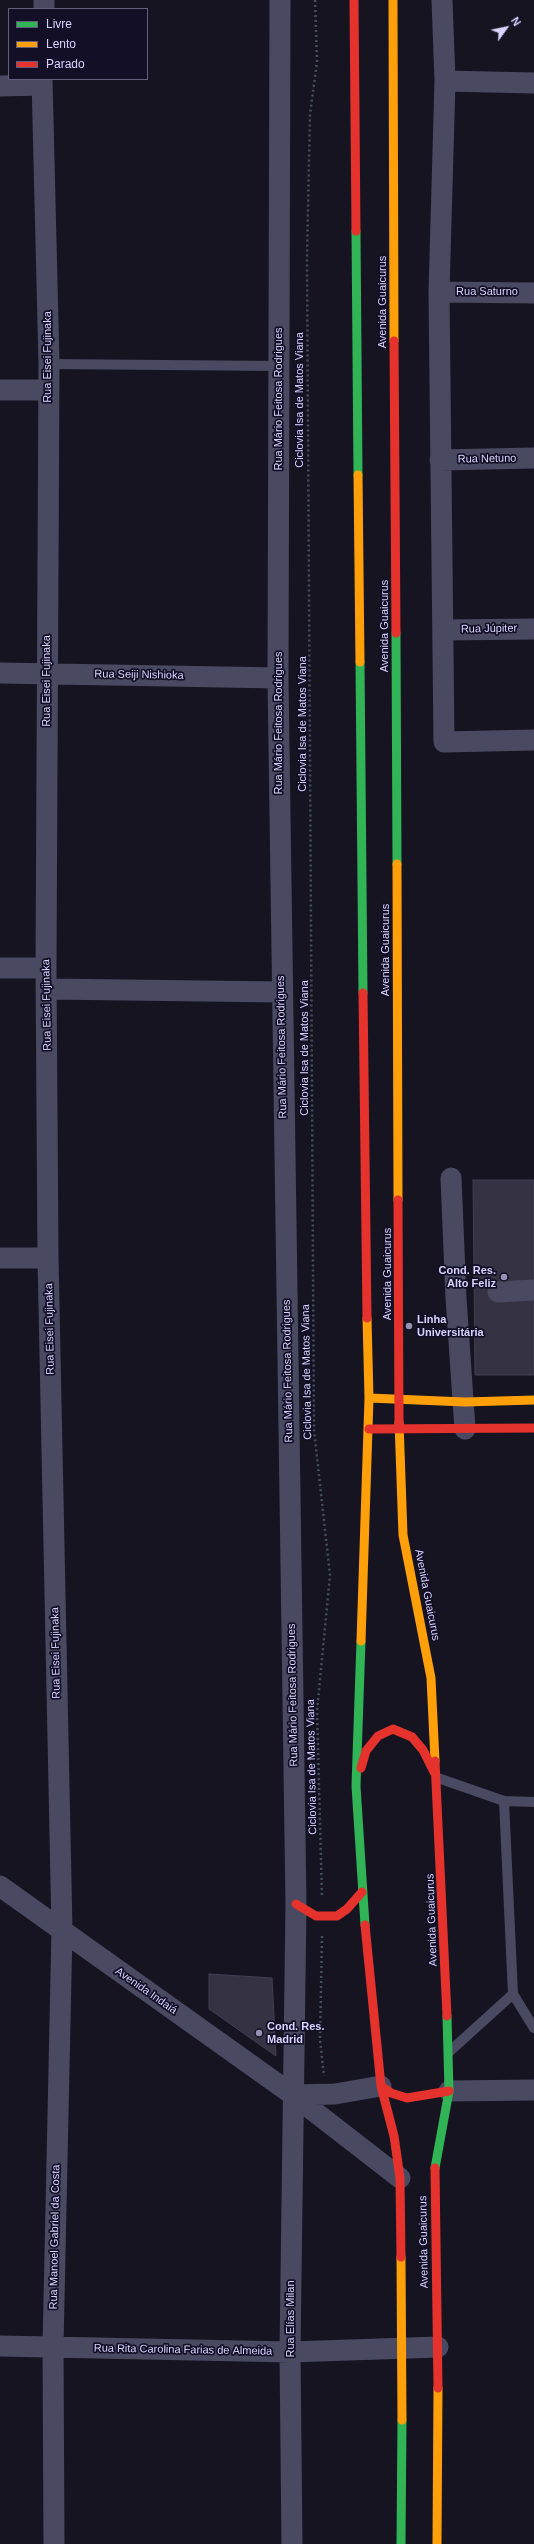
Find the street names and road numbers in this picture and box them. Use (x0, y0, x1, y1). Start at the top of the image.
street label: Avenida Guaicurus (376, 256, 390, 348)
street label: Rua Saturno (456, 285, 518, 299)
street label: Rua Eisei Fujinaka (41, 311, 55, 403)
street label: Rua Mário Feitosa Rodrigues (272, 327, 286, 471)
street label: Ciclovia Isa de Matos Viana (293, 332, 307, 468)
street label: Rua Netuno (458, 452, 516, 466)
street label: Avenida Guaicurus (378, 580, 392, 672)
street label: Rua Júpiter (461, 622, 517, 636)
street label: Rua Eisei Fujinaka (40, 635, 54, 727)
street label: Rua Mário Feitosa Rodrigues (272, 651, 286, 795)
street label: Ciclovia Isa de Matos Viana (296, 656, 310, 792)
street label: Rua Seiji Nishioka (94, 668, 184, 682)
street label: Avenida Guaicurus (379, 904, 393, 996)
street label: Rua Eisei Fujinaka (40, 959, 54, 1051)
street label: Rua Mário Feitosa Rodrigues (274, 975, 290, 1119)
street label: Ciclovia Isa de Matos Viana (298, 980, 312, 1116)
street label: Avenida Guaicurus (381, 1228, 395, 1320)
street label: Rua Eisei Fujinaka (43, 1283, 57, 1375)
street label: Rua Mário Feitosa Rodrigues (280, 1299, 296, 1443)
street label: Ciclovia Isa de Matos Viana (299, 1304, 315, 1440)
street label: Avenida Guaicurus (412, 1548, 442, 1642)
street label: Rua Eisei Fujinaka (49, 1607, 63, 1699)
street label: Rua Mário Feitosa Rodrigues (285, 1623, 301, 1767)
street label: Ciclovia Isa de Matos Viana (304, 1699, 320, 1835)
street label: Avenida Guaicurus (424, 1873, 440, 1967)
street label: Avenida Indaiá (112, 1965, 180, 2017)
street label: Rua Manoel Gabriel da Costa (47, 2164, 63, 2310)
street label: Avenida Guaicurus (417, 2196, 431, 2288)
street label: Rua Elías Milan (284, 2280, 298, 2358)
street label: Rua Rita Carolina Farias de Almeida (94, 2342, 272, 2358)

